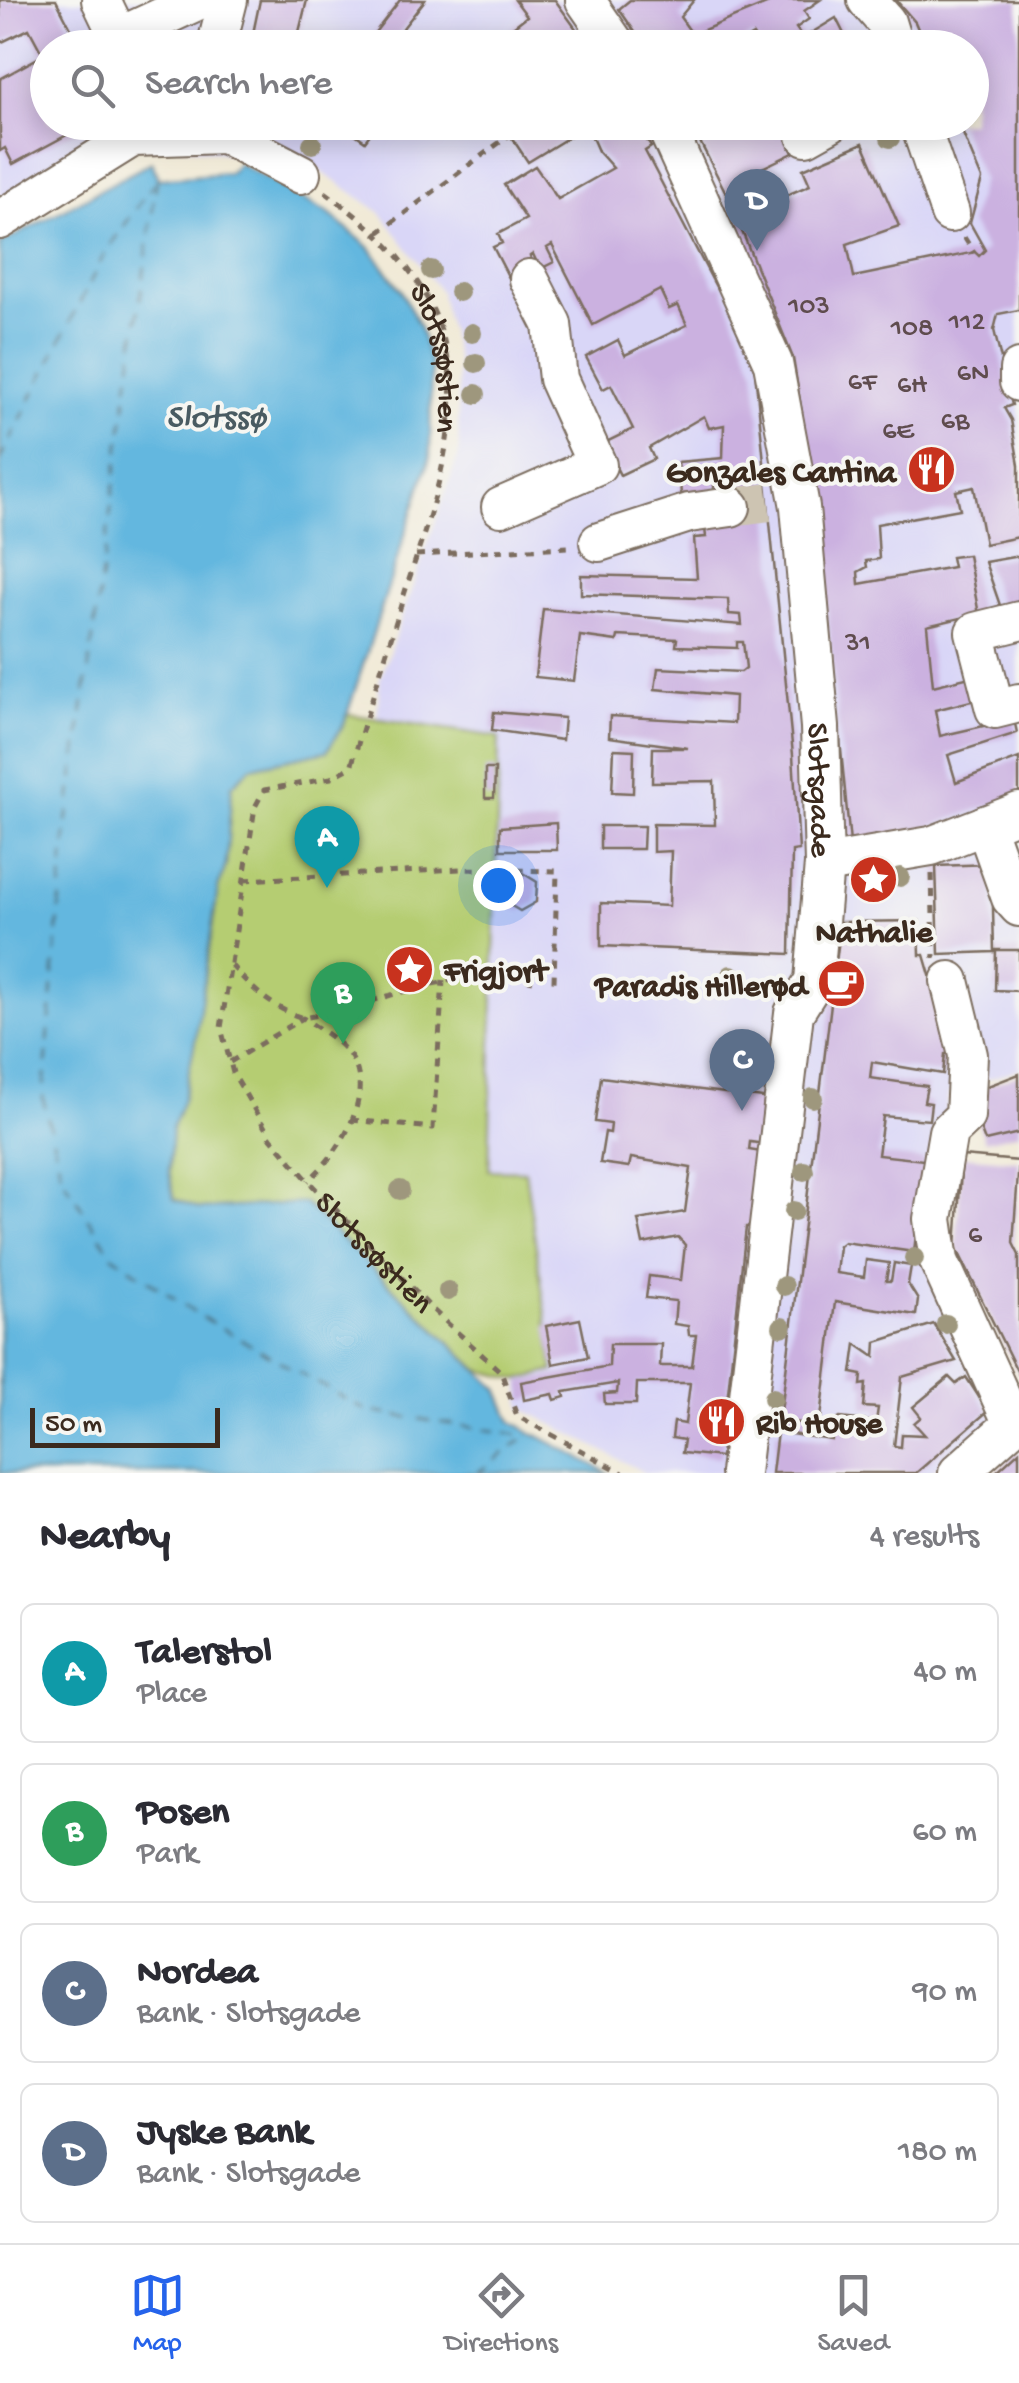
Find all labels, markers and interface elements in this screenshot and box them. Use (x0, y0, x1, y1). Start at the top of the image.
search box (30, 30, 989, 140)
icon: search (65, 58, 120, 113)
text: Search here (145, 63, 332, 107)
pin: D (724, 168, 790, 251)
street label: Slotssøstien (398, 277, 465, 435)
house number: 103 (787, 291, 830, 324)
house number: 112 (948, 307, 985, 340)
house number: 108 (890, 313, 933, 346)
house number: 6N (957, 358, 989, 391)
house number: 6F (848, 367, 878, 400)
house number: 6H (897, 370, 928, 403)
water label: Slotssø (166, 399, 268, 440)
house number: 6B (941, 406, 970, 439)
house number: 6E (882, 416, 915, 449)
restaurant icon: Gonzales Cantina (905, 444, 957, 496)
place label: Gonzales Cantina (666, 456, 898, 494)
house number: 31 (844, 628, 871, 661)
street label: Slotsgade (796, 722, 838, 858)
pin: A (294, 806, 360, 888)
place icon: Nathalie (848, 854, 900, 906)
your location (473, 860, 524, 911)
place label: Nathalie (815, 916, 934, 954)
place icon: Frigjort (383, 943, 435, 995)
place label: Frigjort (443, 955, 550, 993)
cafe icon: Paradis Hillerød (816, 958, 868, 1010)
pin: B (310, 962, 376, 1044)
place label: Paradis Hillerød (593, 970, 810, 1008)
pin: C (710, 1028, 774, 1111)
street label: Slotssøstien (305, 1185, 440, 1323)
house number: 6 (968, 1220, 983, 1253)
restaurant icon: Rib House (695, 1395, 747, 1447)
scale bar (30, 1403, 220, 1448)
place label: Rib House (755, 1407, 884, 1445)
text: 50 m (45, 1409, 102, 1442)
text: Nearby (40, 1514, 170, 1563)
text: 4 results (870, 1519, 979, 1557)
text: Talerstol (137, 1632, 272, 1676)
text: A (65, 1654, 84, 1692)
text: 40 m (913, 1654, 977, 1692)
text: Place (137, 1676, 207, 1714)
text: Posen (137, 1792, 229, 1836)
text: B (66, 1814, 83, 1852)
text: 60 m (912, 1814, 977, 1852)
text: Park (137, 1836, 198, 1874)
text: Nordea (137, 1952, 258, 1996)
text: C (66, 1974, 83, 2012)
text: 90 m (913, 1974, 977, 2012)
text: Bank · Slotsgade (137, 1996, 360, 2034)
text: Jyske Bank (137, 2112, 311, 2156)
text: D (64, 2134, 85, 2172)
text: 180 m (898, 2134, 977, 2172)
text: Bank · Slotsgade (137, 2156, 360, 2194)
tab: Map (130, 2268, 185, 2361)
tab: Directions (444, 2268, 558, 2361)
tab: Saved (817, 2268, 889, 2361)

